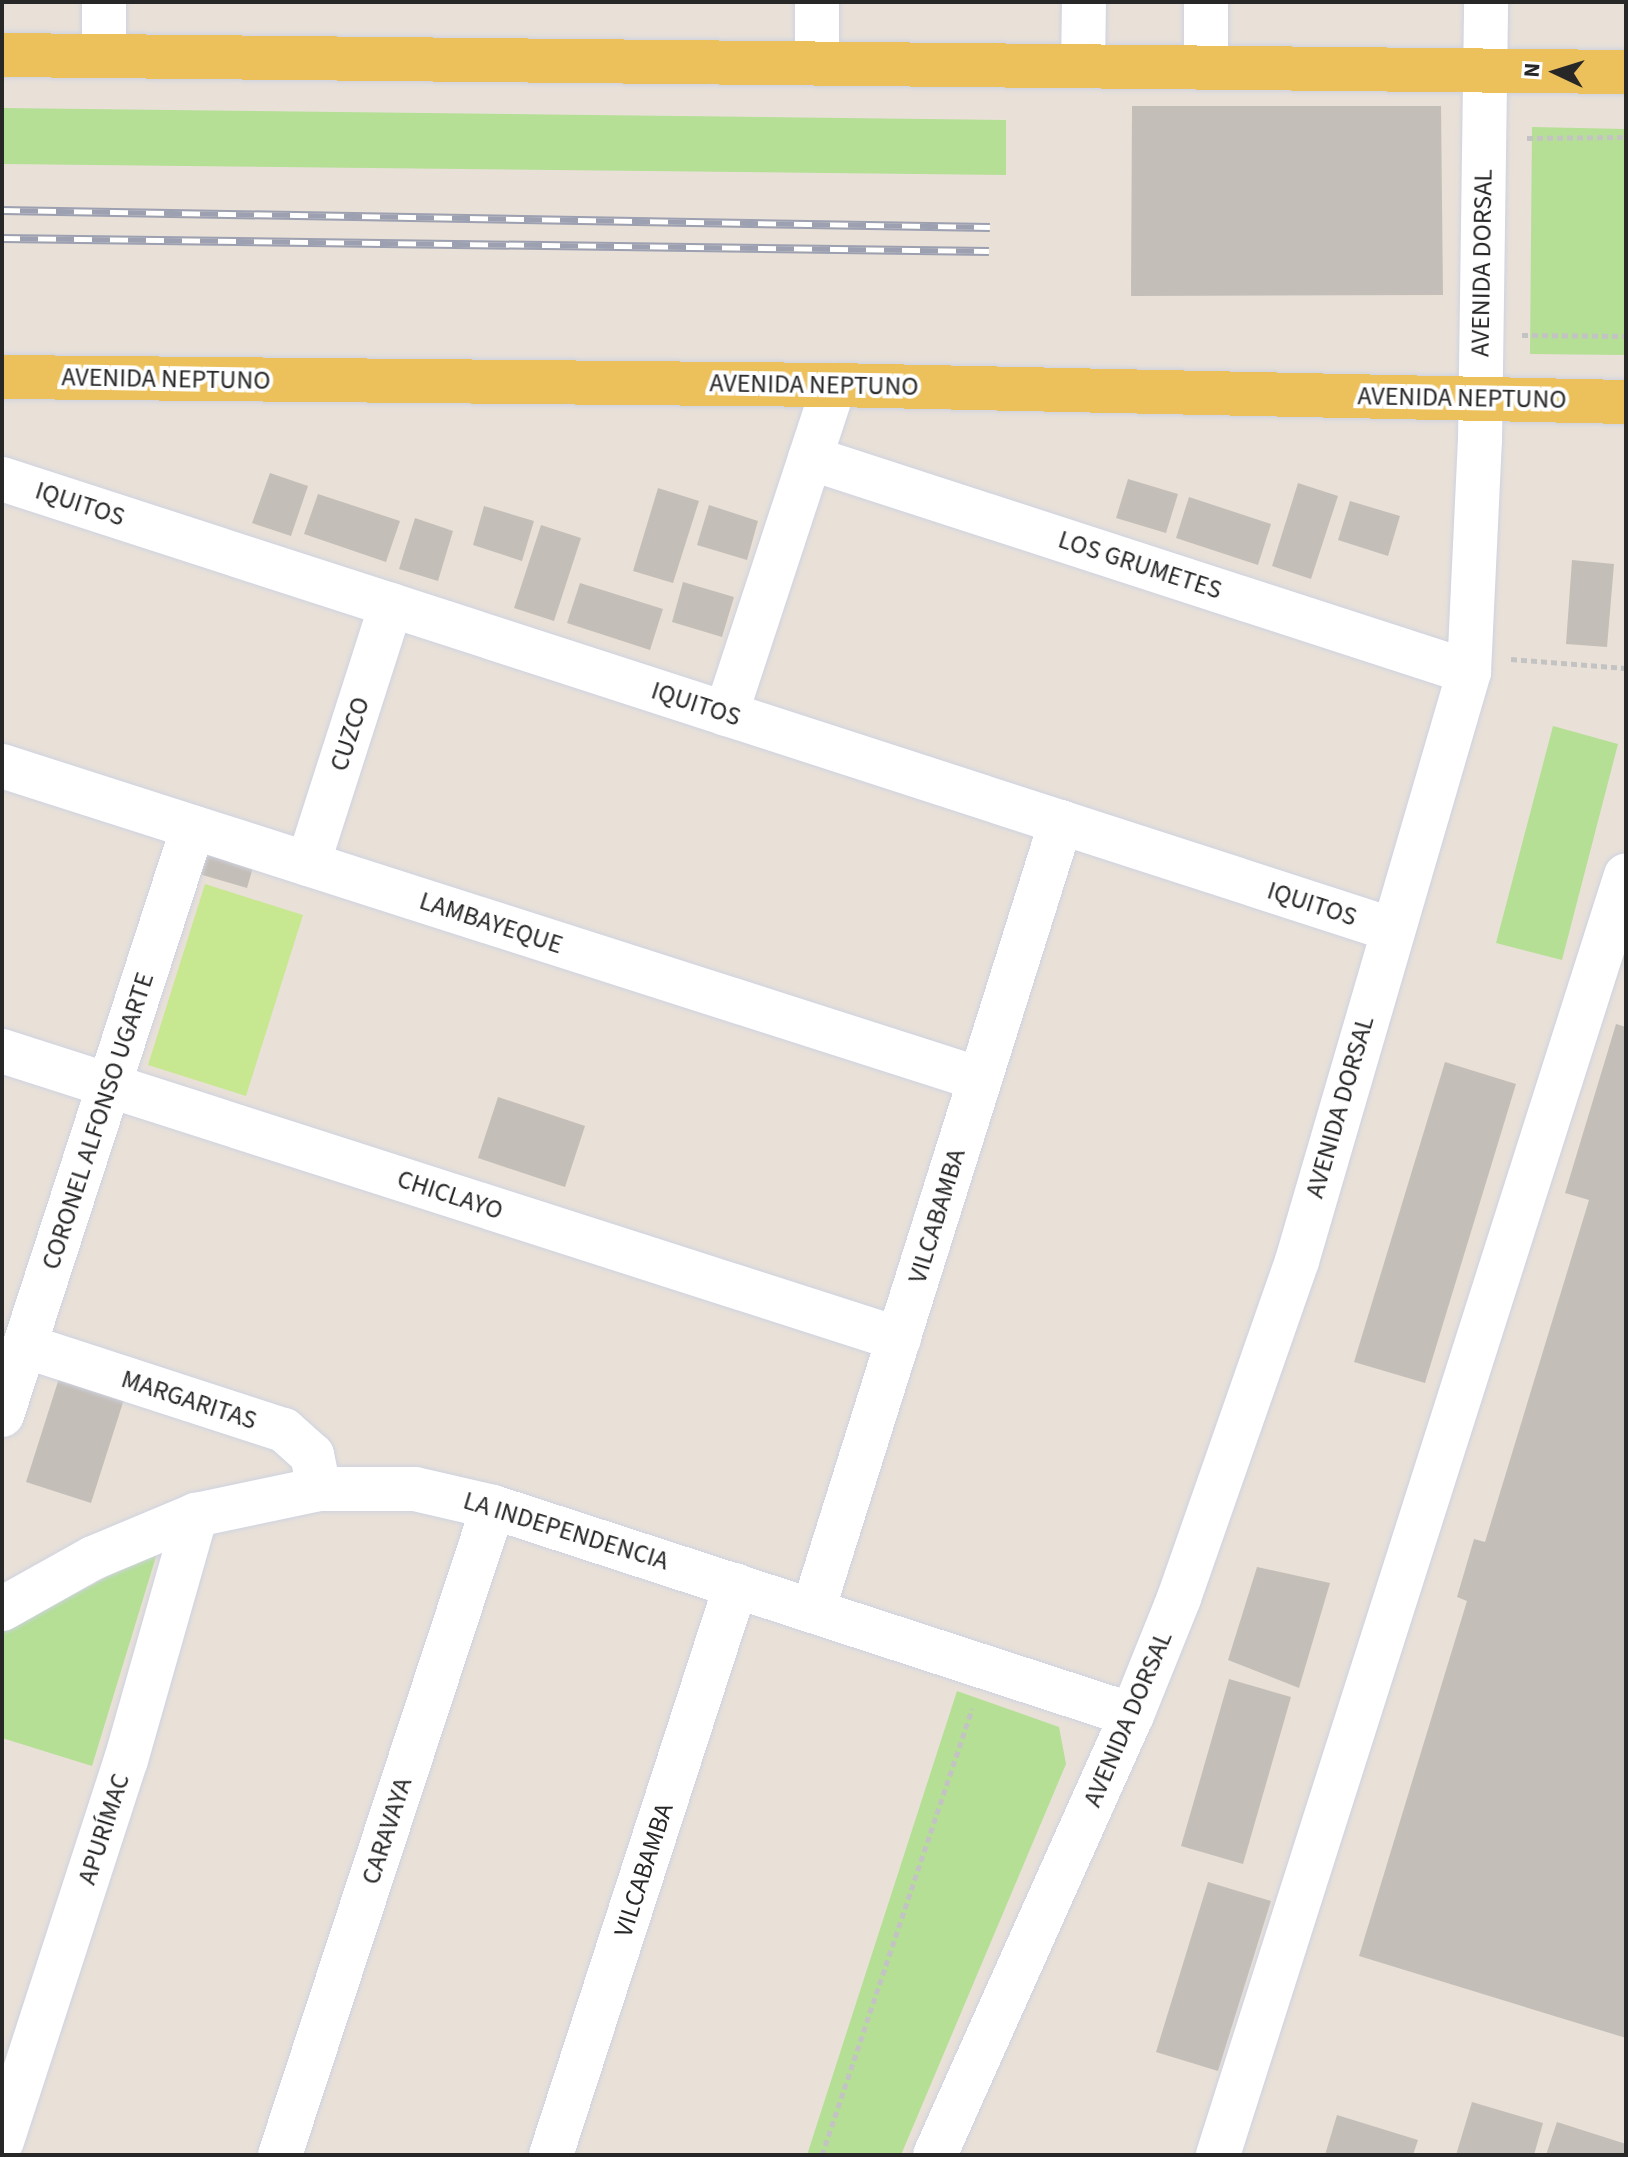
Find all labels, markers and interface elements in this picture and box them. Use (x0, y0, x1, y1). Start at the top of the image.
north arrow (1516, 32, 1596, 112)
text: N (1516, 62, 1549, 79)
street label: AVENIDA DORSAL (1465, 169, 1499, 357)
street label: AVENIDA NEPTUNO (61, 362, 271, 396)
street label: AVENIDA NEPTUNO (709, 368, 919, 402)
street label: AVENIDA NEPTUNO (1357, 381, 1567, 415)
street label: IQUITOS (31, 475, 129, 533)
street label: LOS GRUMETES (1054, 524, 1226, 606)
street label: IQUITOS (647, 675, 745, 733)
street label: CUZCO (323, 693, 377, 775)
street label: IQUITOS (1263, 875, 1361, 933)
street label: LAMBAYEQUE (416, 885, 566, 961)
street label: CORONEL ALFONSO UGARTE (35, 969, 161, 1273)
street label: AVENIDA DORSAL (1299, 1012, 1381, 1202)
street label: VILCABAMBA (902, 1145, 972, 1287)
street label: CHICLAYO (393, 1163, 507, 1227)
street label: MARGARITAS (117, 1363, 261, 1437)
street label: LA INDEPENDENCIA (460, 1485, 672, 1577)
street label: AVENIDA DORSAL (1077, 1626, 1179, 1812)
street label: APURÍMAC (71, 1770, 137, 1888)
street label: CARAVAYA (355, 1774, 419, 1888)
street label: VILCABAMBA (608, 1799, 680, 1941)

